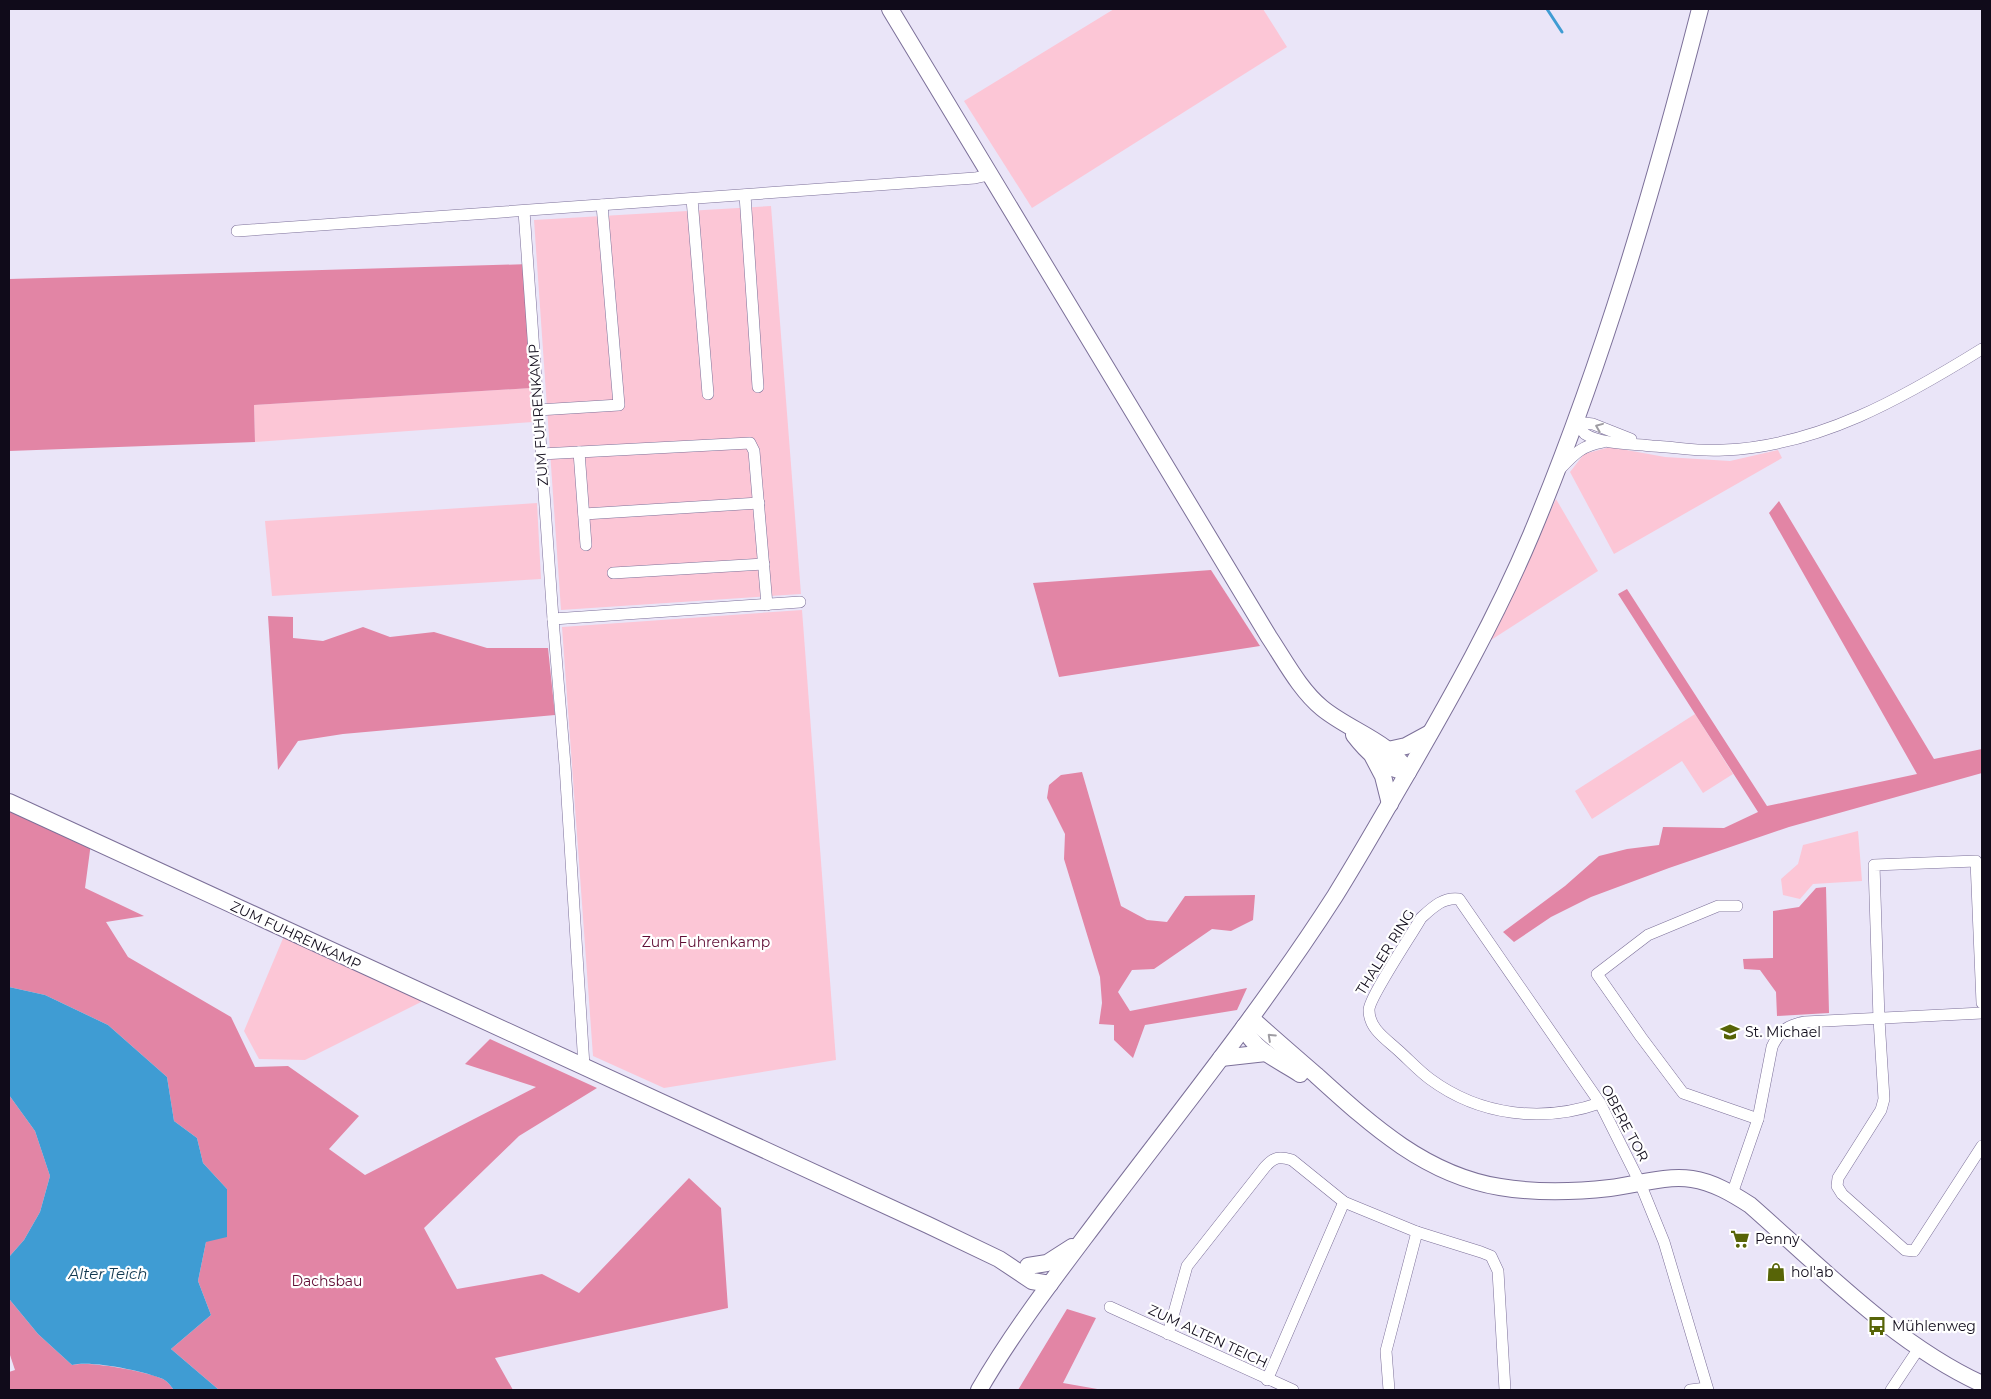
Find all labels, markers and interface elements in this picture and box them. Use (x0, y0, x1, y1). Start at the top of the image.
street label: ZUM FUHRENKAMP (524, 343, 552, 487)
one-way arrow (1595, 423, 1604, 433)
street label: ZUM FUHRENKAMP (228, 897, 364, 973)
street label: THALER RING (1352, 906, 1418, 998)
park label: Zum Fuhrenkamp (642, 933, 770, 951)
school or university icon: St. Michael (1719, 1021, 1741, 1043)
place label: St. Michael (1745, 1023, 1821, 1041)
one-way arrow (1267, 1034, 1276, 1043)
street label: OBERE TOR (1597, 1081, 1653, 1165)
supermarket icon: Penny (1729, 1228, 1751, 1250)
place label: Penny (1755, 1230, 1800, 1248)
shop icon: hol'ab (1765, 1261, 1787, 1283)
place label: hol'ab (1791, 1263, 1834, 1281)
water label: Alter Teich (68, 1264, 147, 1283)
park label: Dachsbau (291, 1272, 363, 1290)
street label: ZUM ALTEN TEICH (1145, 1300, 1271, 1372)
bus stop icon: Mühlenweg (1866, 1315, 1888, 1337)
place label: Mühlenweg (1892, 1317, 1976, 1335)

